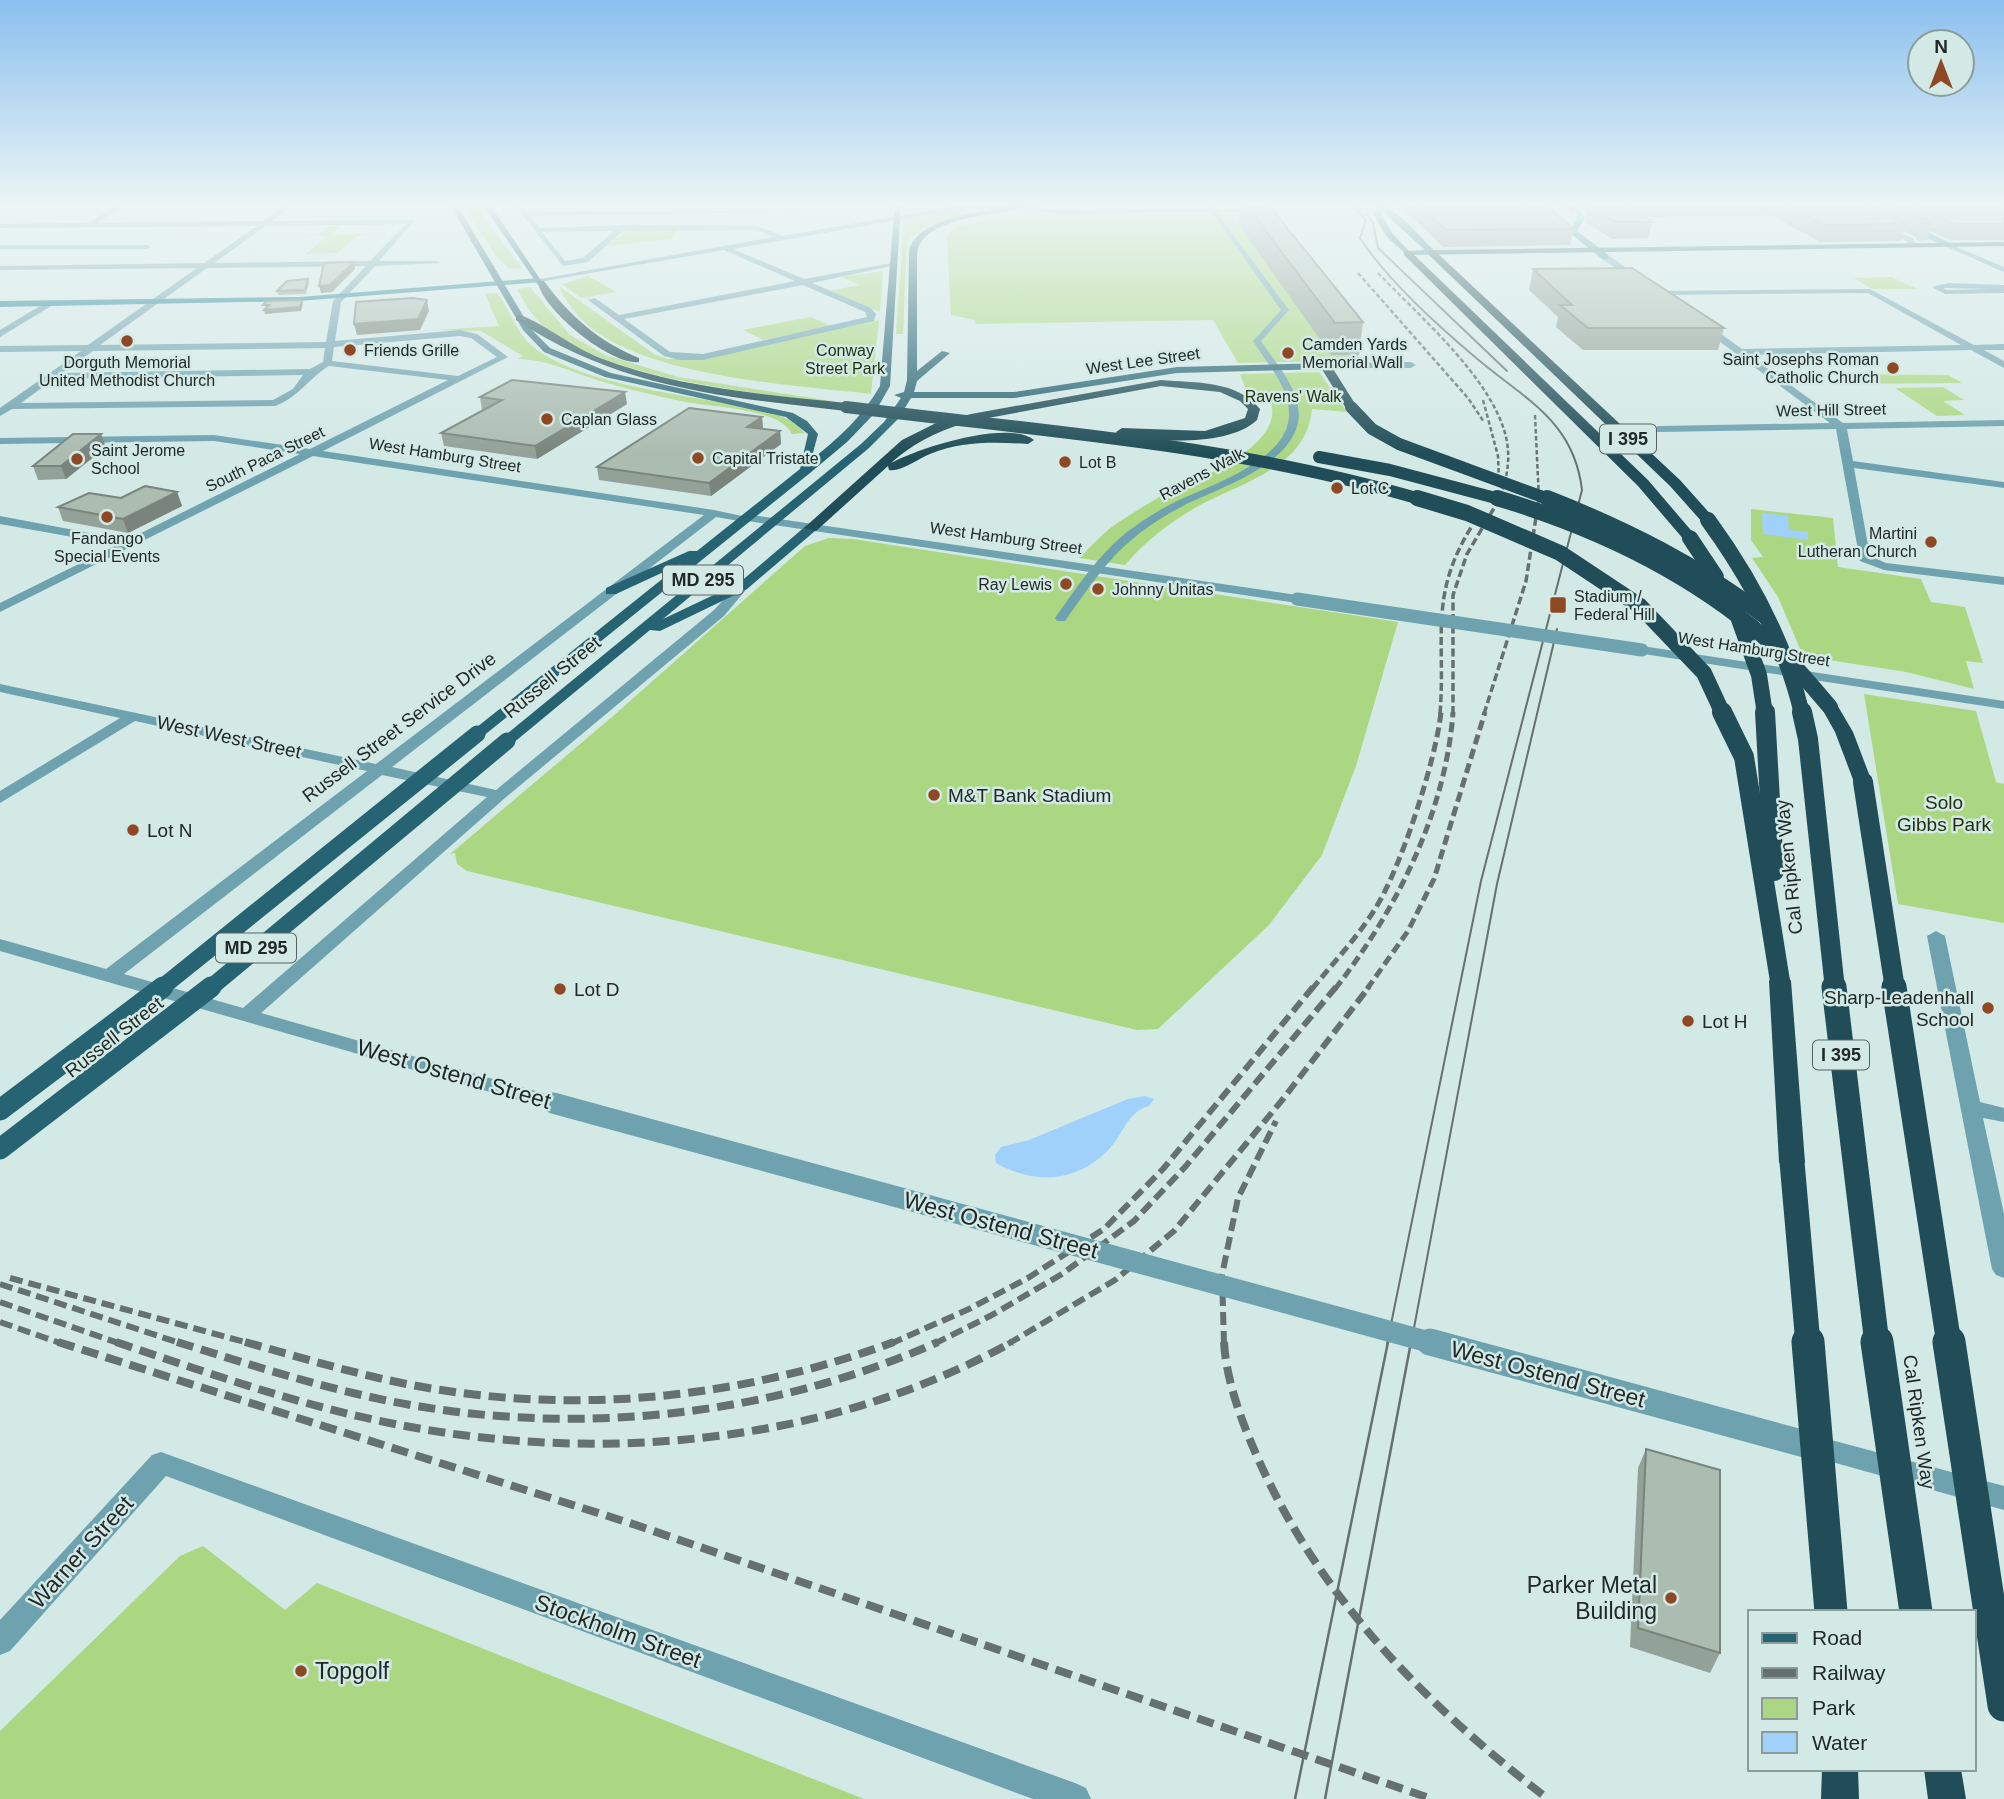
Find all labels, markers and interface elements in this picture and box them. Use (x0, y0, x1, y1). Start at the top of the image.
north arrow (1906, 28, 1976, 98)
text: N (1934, 36, 1948, 57)
marker: Dorguth Memorial United Methodist Church (119, 333, 135, 349)
place label: Camden Yards Memorial Wall (1302, 336, 1407, 371)
marker: Friends Grille (342, 342, 358, 358)
place label: Friends Grille (364, 342, 459, 359)
park label: Conway Street Park (805, 342, 886, 377)
street label: West Lee Street (1085, 345, 1201, 377)
marker: Camden Yards Memorial Wall (1280, 345, 1296, 361)
place label: Saint Josephs Roman Catholic Church (1722, 351, 1879, 386)
place label: Dorguth Memorial United Methodist Church (39, 354, 215, 389)
marker: Saint Josephs Roman Catholic Church (1885, 360, 1901, 376)
park label: Ravens' Walk (1245, 388, 1342, 405)
street label: West Hill Street (1776, 401, 1887, 419)
marker: Caplan Glass (539, 411, 555, 427)
place label: Caplan Glass (561, 411, 657, 428)
street label: South Paca Street (203, 423, 328, 495)
road number: I 395 (1600, 424, 1656, 454)
street label: West Hamburg Street (368, 435, 523, 475)
place label: Saint Jerome School (91, 442, 185, 477)
street label: Ravens Walk (1157, 444, 1248, 503)
marker: Capital Tristate (690, 450, 706, 466)
place label: Capital Tristate (712, 450, 819, 467)
marker: Saint Jerome School (69, 451, 85, 467)
marker: Lot B (1057, 454, 1073, 470)
place label: Lot B (1079, 454, 1116, 471)
marker: Lot C (1329, 480, 1345, 496)
place label: Lot C (1351, 480, 1389, 497)
marker: Fandango Special Events (99, 509, 115, 525)
street label: West Hamburg Street (929, 519, 1084, 557)
place label: Martini Lutheran Church (1798, 525, 1917, 560)
place label: Fandango Special Events (54, 530, 160, 565)
marker: Martini Lutheran Church (1923, 534, 1939, 550)
road number: MD 295 (663, 566, 743, 594)
place label: Ray Lewis (978, 576, 1052, 593)
marker: Ray Lewis (1058, 576, 1074, 592)
marker: Johnny Unitas (1090, 581, 1106, 597)
place label: Johnny Unitas (1112, 581, 1213, 598)
place label: Stadium / Federal Hill (1574, 588, 1655, 623)
marker: Stadium / Federal Hill (1548, 595, 1568, 615)
street label: West Hamburg Street (1677, 629, 1832, 669)
street label: Russell Street (499, 631, 605, 722)
street label: Russell Street Service Drive (298, 647, 500, 807)
street label: West West Street (155, 711, 304, 763)
place label: M&T Bank Stadium (948, 785, 1111, 806)
marker: M&T Bank Stadium (926, 787, 942, 803)
park label: Solo Gibbs Park (1897, 792, 1991, 835)
street label: Cal Ripken Way (1771, 798, 1807, 935)
place label: Lot N (147, 820, 192, 841)
marker: Lot N (125, 822, 141, 838)
road number: MD 295 (216, 933, 296, 962)
place label: Lot D (574, 979, 619, 1000)
marker: Lot D (552, 981, 568, 997)
place label: Sharp-Leadenhall School (1824, 987, 1974, 1030)
street label: Russell Street (61, 992, 168, 1082)
marker: Sharp-Leadenhall School (1980, 1000, 1996, 1016)
place label: Lot H (1702, 1011, 1747, 1032)
marker: Lot H (1680, 1013, 1696, 1029)
street label: West Ostend Street (354, 1034, 554, 1114)
road number: I 395 (1813, 1040, 1869, 1070)
street label: West Ostend Street (901, 1187, 1102, 1264)
street label: West Ostend Street (1448, 1336, 1649, 1413)
street label: Cal Ripken Way (1899, 1353, 1939, 1491)
street label: Warner Street (24, 1490, 139, 1614)
place label: Parker Metal Building (1527, 1572, 1657, 1624)
street label: Stockholm Street (531, 1589, 705, 1673)
marker: Parker Metal Building (1663, 1590, 1679, 1606)
legend (1748, 1610, 1976, 1771)
text: Road (1812, 1626, 1862, 1649)
place label: Topgolf (315, 1658, 390, 1684)
text: Railway (1812, 1661, 1886, 1684)
marker: Topgolf (293, 1663, 309, 1679)
text: Park (1812, 1696, 1856, 1719)
text: Water (1812, 1731, 1867, 1754)

